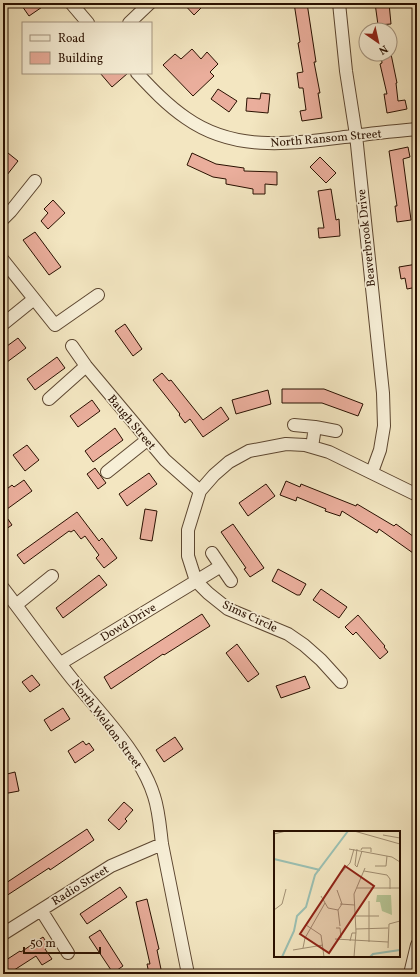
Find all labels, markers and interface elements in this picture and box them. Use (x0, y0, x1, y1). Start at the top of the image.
legend (22, 22, 152, 74)
north arrow (358, 22, 398, 62)
text: Road (58, 31, 85, 47)
text: N (375, 41, 390, 58)
text: Building (58, 51, 103, 67)
street label: North Ransom Street (270, 126, 382, 152)
street label: Beaverbrook Drive (354, 188, 380, 288)
street label: Baugh Street (103, 392, 159, 454)
street label: Sims Circle (219, 597, 280, 637)
street label: Dowd Drive (98, 600, 160, 646)
street label: North Weldon Street (67, 677, 145, 773)
inset map (274, 831, 400, 957)
street label: Radio Street (49, 862, 112, 910)
scale bar (24, 929, 100, 955)
text: 50 m (30, 936, 56, 952)

